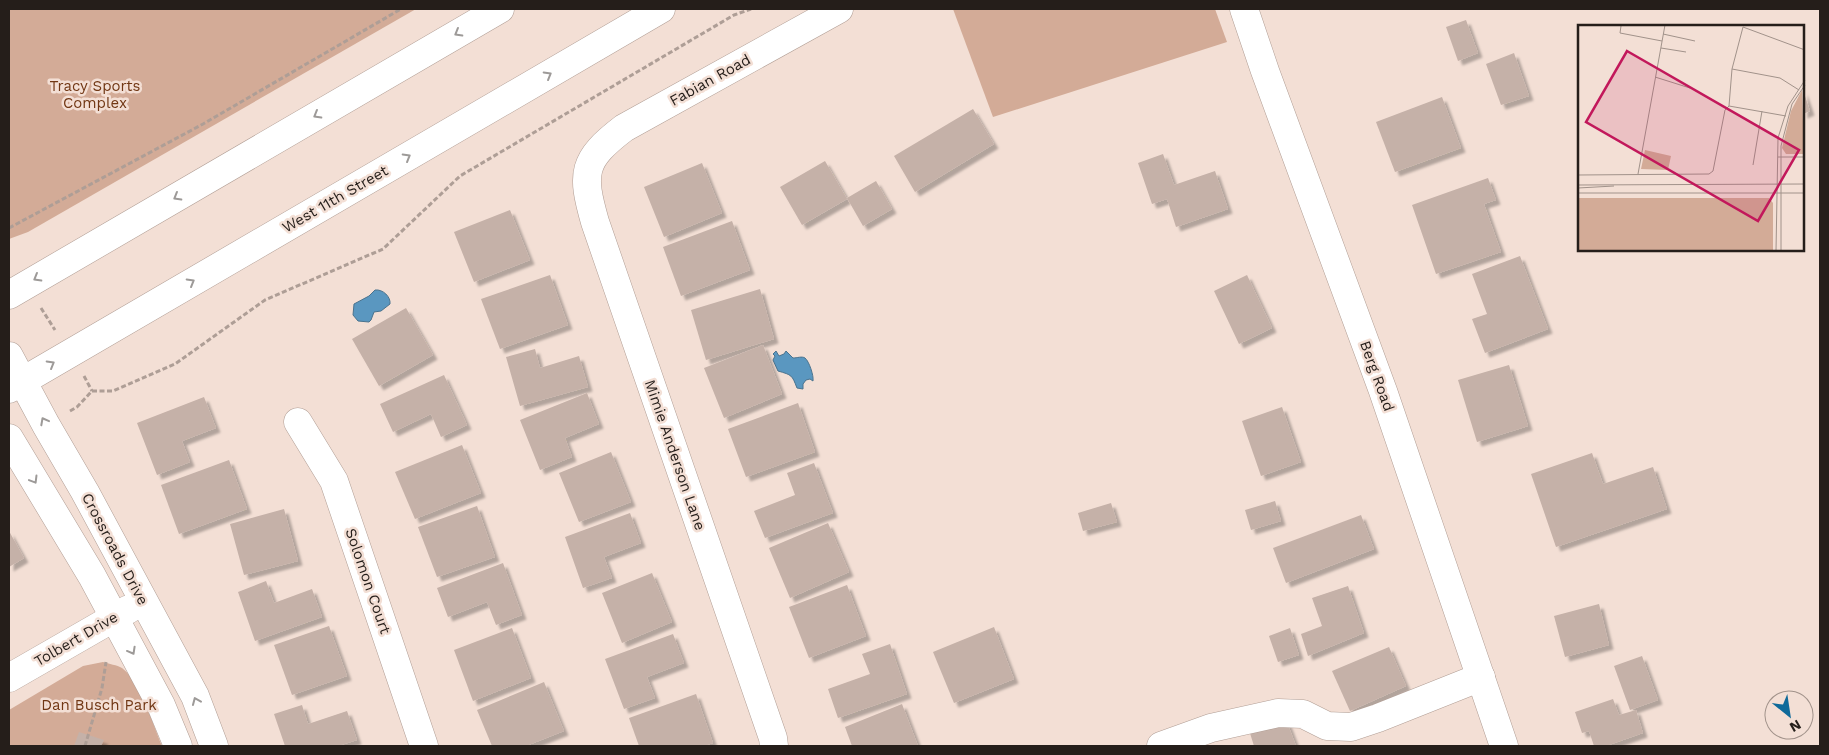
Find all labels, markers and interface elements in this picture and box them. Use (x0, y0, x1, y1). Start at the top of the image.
inset map (1578, 25, 1804, 251)
one-way arrow (454, 27, 463, 37)
street label: Fabian Road (666, 50, 754, 110)
one-way arrow (542, 71, 551, 81)
park label: Tracy Sports Complex (50, 77, 141, 112)
one-way arrow (314, 109, 323, 119)
one-way arrow (402, 153, 411, 163)
street label: West 11th Street (279, 161, 392, 237)
one-way arrow (173, 190, 182, 200)
one-way arrow (33, 272, 42, 282)
one-way arrow (186, 279, 195, 289)
street label: Berg Road (1356, 338, 1398, 414)
one-way arrow (46, 361, 55, 371)
street label: Mimie Anderson Lane (641, 377, 709, 533)
one-way arrow (40, 417, 50, 426)
one-way arrow (28, 474, 38, 483)
street label: Crossroads Drive (78, 490, 152, 608)
street label: Solomon Court (342, 526, 395, 637)
street label: Tolbert Drive (31, 608, 121, 670)
one-way arrow (126, 646, 136, 655)
north arrow (1764, 690, 1814, 740)
park label: Dan Busch Park (41, 696, 157, 714)
one-way arrow (192, 697, 203, 706)
text: N (1787, 717, 1804, 736)

